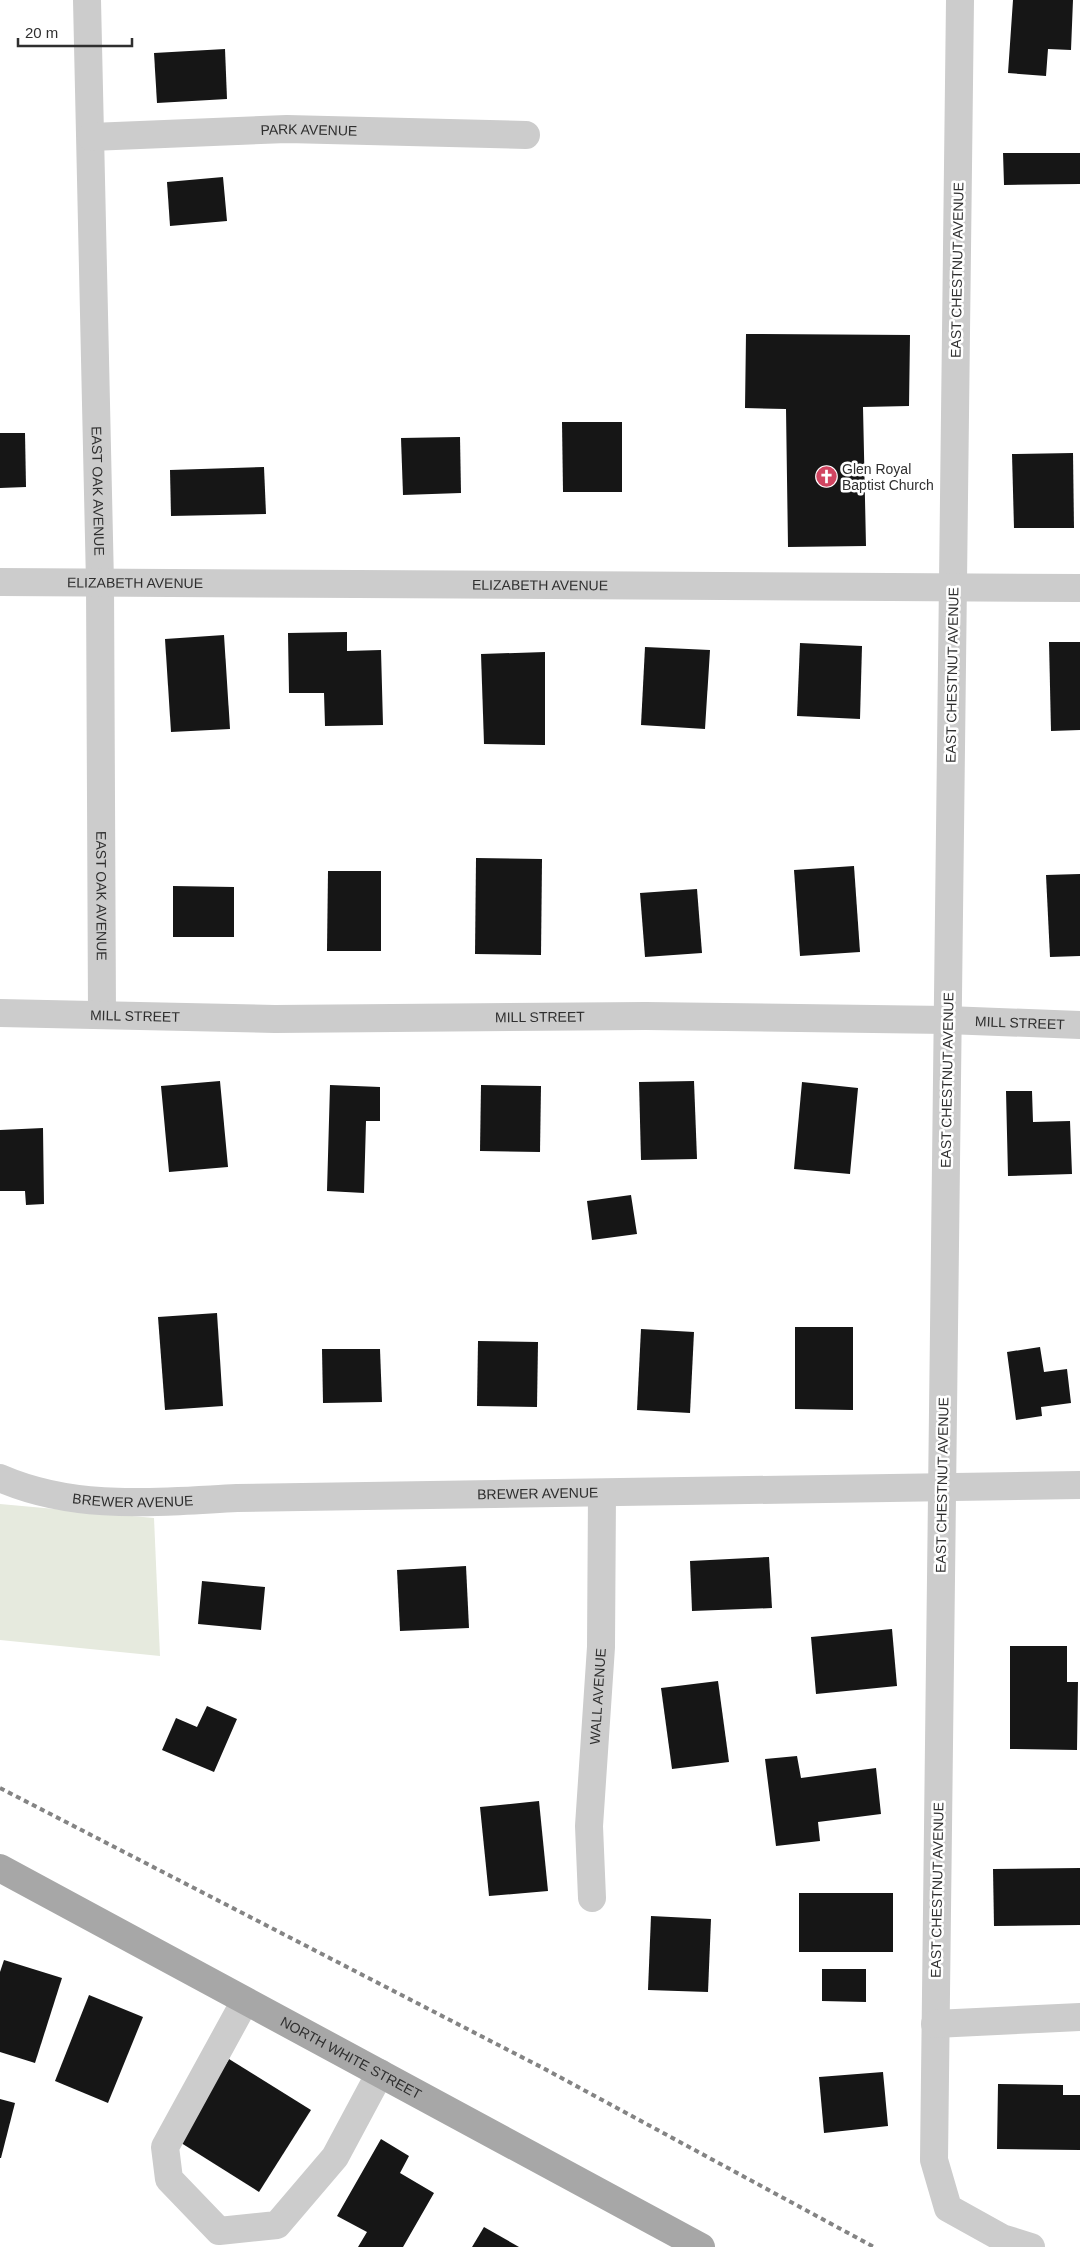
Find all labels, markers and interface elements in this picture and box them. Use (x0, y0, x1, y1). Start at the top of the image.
scale bar (18, 15, 131, 47)
text: 20 m (25, 24, 58, 41)
street label: PARK AVENUE (260, 121, 357, 139)
street label: EAST CHESTNUT AVENUE (947, 182, 967, 358)
street label: EAST OAK AVENUE (89, 426, 107, 556)
place label: Glen Royal Baptist Church (842, 461, 934, 493)
church icon: Glen Royal Baptist Church (814, 465, 838, 489)
street label: ELIZABETH AVENUE (67, 574, 203, 591)
street label: ELIZABETH AVENUE (472, 577, 608, 593)
street label: EAST CHESTNUT AVENUE (942, 587, 962, 763)
street label: EAST OAK AVENUE (93, 831, 110, 961)
street label: EAST CHESTNUT AVENUE (937, 992, 957, 1168)
street label: MILL STREET (90, 1007, 180, 1025)
street label: MILL STREET (495, 1008, 585, 1025)
street label: MILL STREET (975, 1013, 1065, 1032)
street label: EAST CHESTNUT AVENUE (932, 1397, 952, 1573)
street label: BREWER AVENUE (477, 1484, 598, 1502)
street label: BREWER AVENUE (71, 1490, 194, 1510)
street label: WALL AVENUE (586, 1648, 609, 1745)
street label: EAST CHESTNUT AVENUE (927, 1802, 947, 1978)
street label: NORTH WHITE STREET (278, 2013, 425, 2103)

